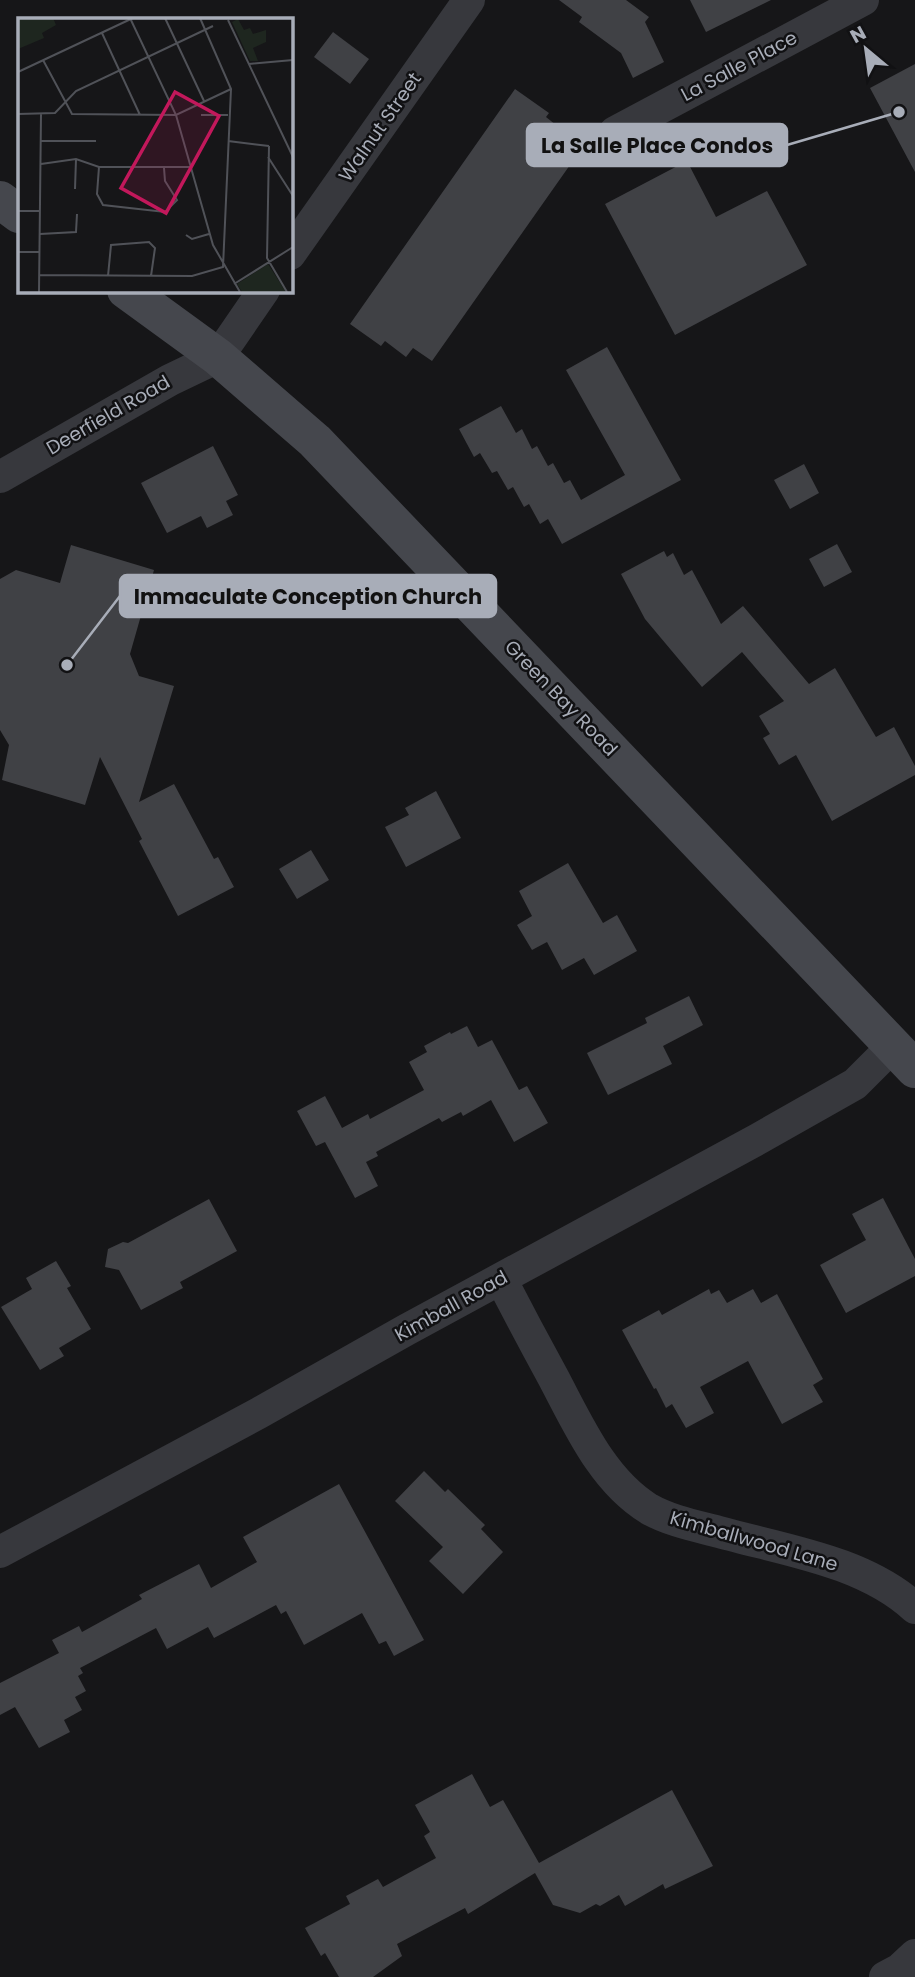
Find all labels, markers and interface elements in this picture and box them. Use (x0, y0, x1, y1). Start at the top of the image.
north arrow (831, 14, 901, 84)
inset map (18, 18, 292, 292)
text: N (845, 19, 871, 50)
street label: La Salle Place (676, 24, 802, 108)
street label: Walnut Street (332, 67, 428, 187)
callout: La Salle Place Condos (527, 124, 787, 166)
text: La Salle Place Condos (541, 131, 773, 160)
street label: Deerfield Road (41, 369, 175, 461)
callout: Immaculate Conception Church (120, 575, 496, 617)
text: Immaculate Conception Church (134, 582, 482, 611)
street label: Green Bay Road (498, 634, 624, 762)
street label: Kimball Road (390, 1264, 512, 1348)
street label: Kimballwood Lane (667, 1504, 841, 1578)

